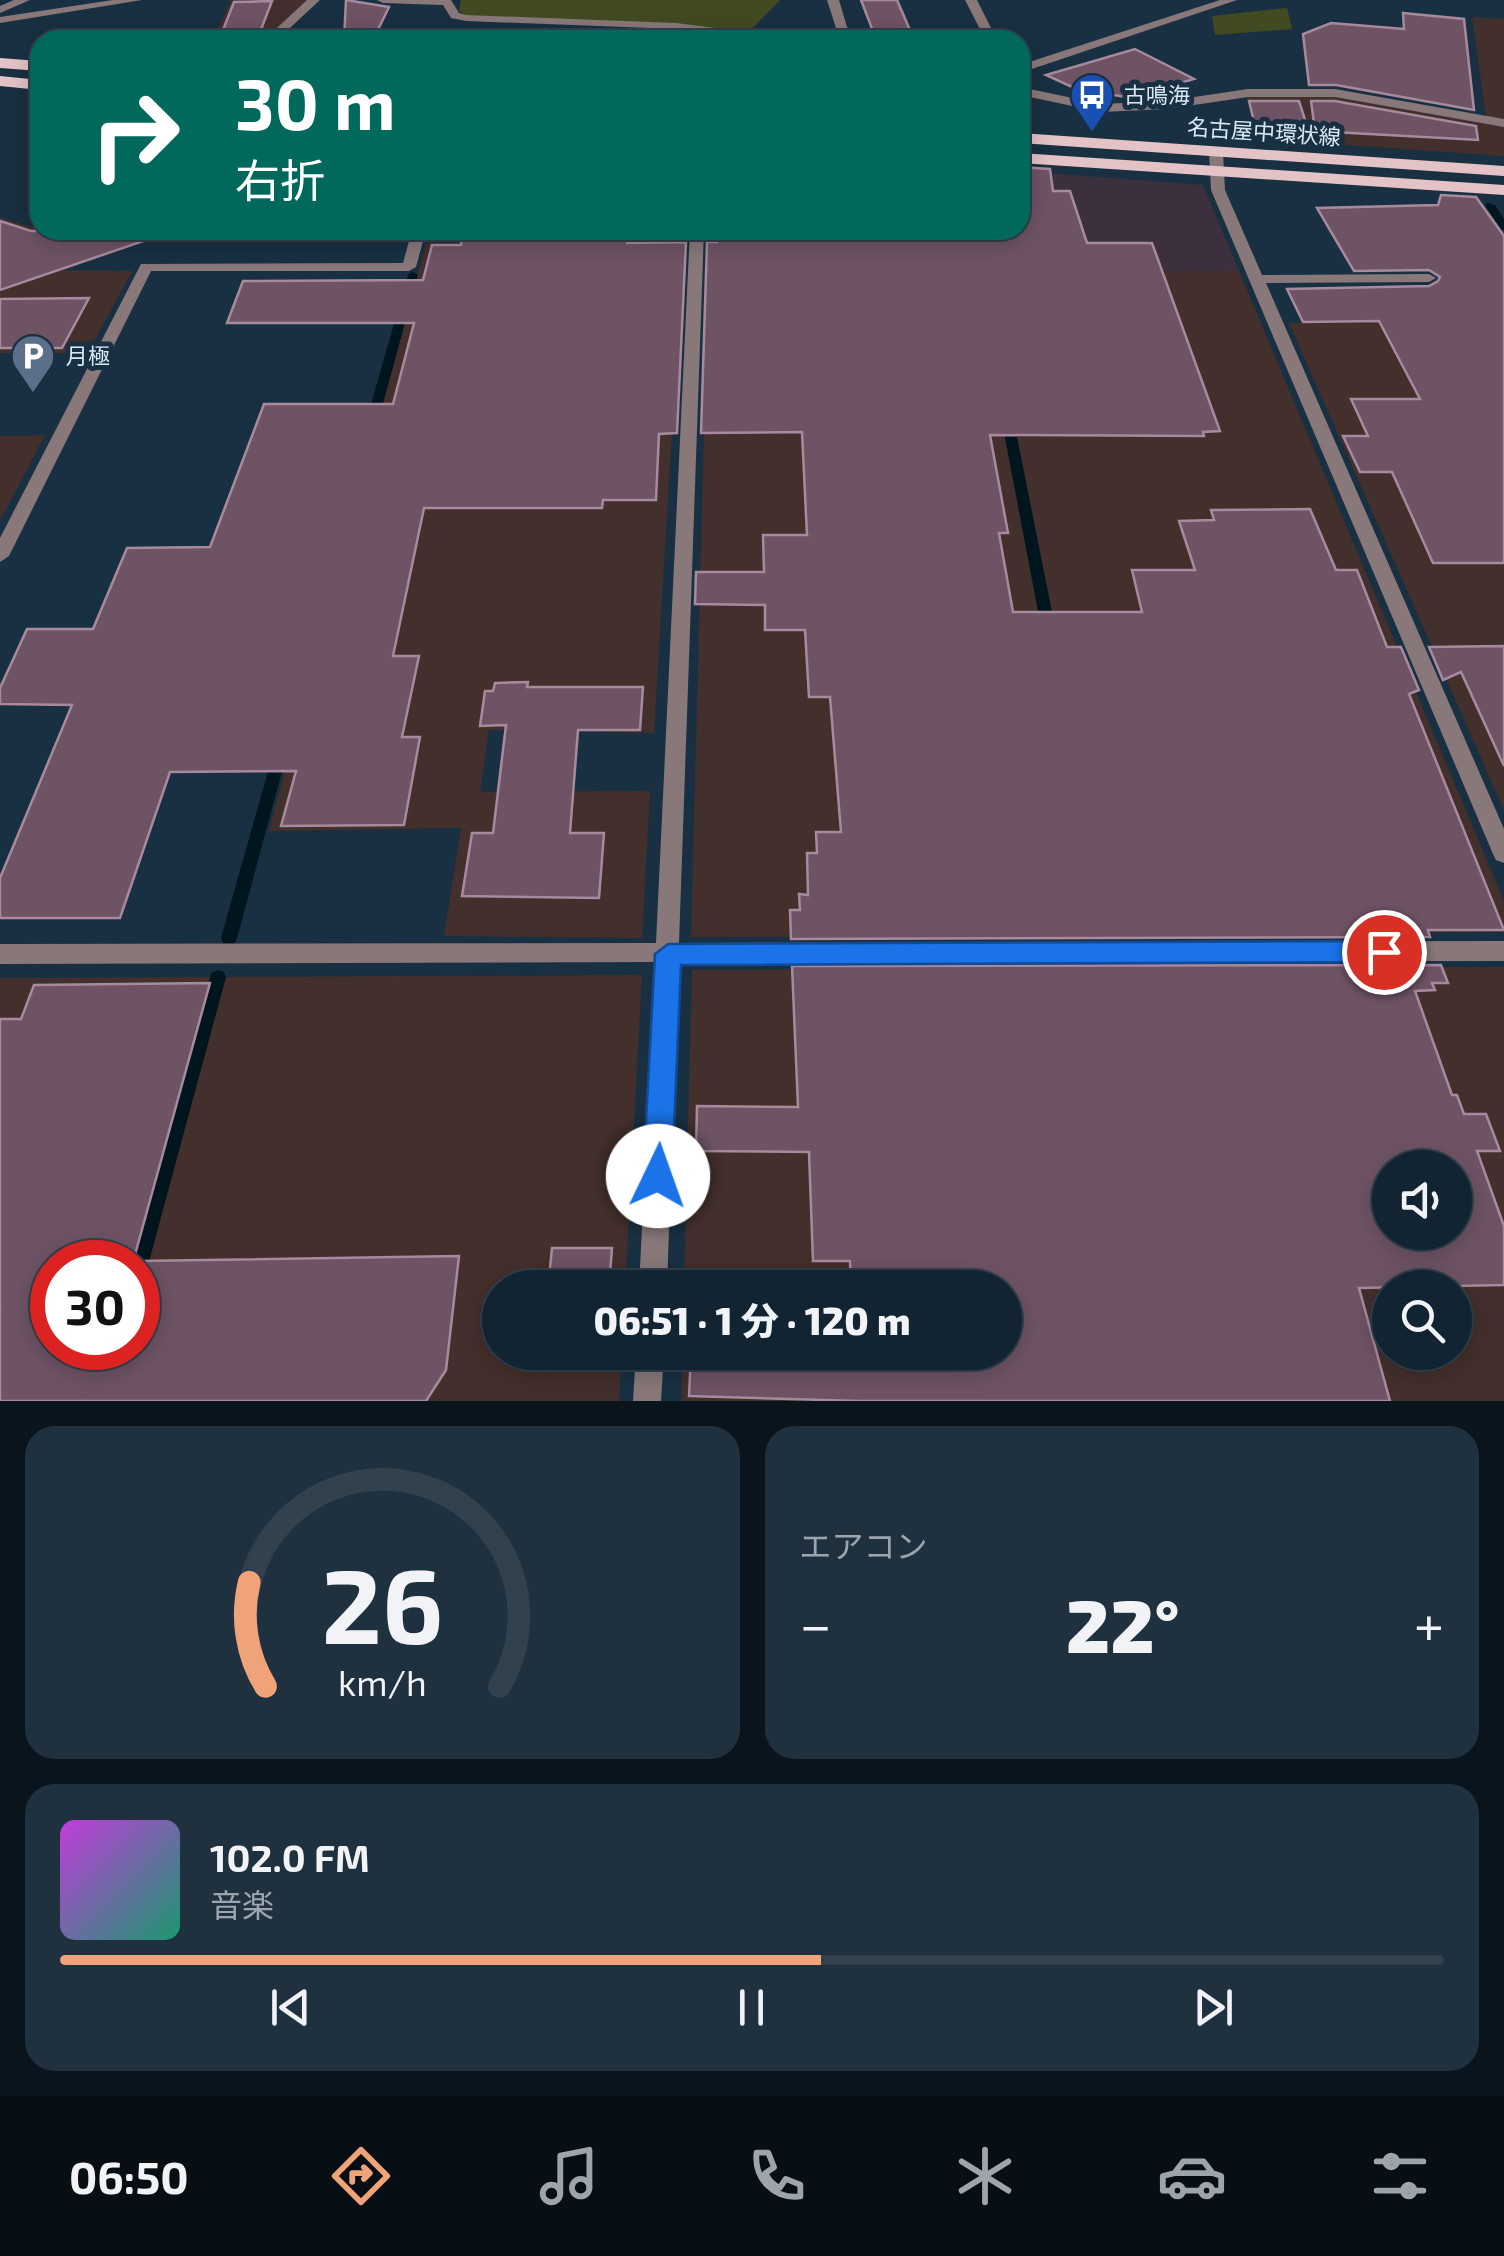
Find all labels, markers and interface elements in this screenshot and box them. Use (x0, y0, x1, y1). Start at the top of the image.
text: 30 m (235, 60, 396, 144)
icon: right (70, 70, 200, 200)
bus stop icon: 古鳴海 (1069, 72, 1115, 133)
place label: 古鳴海 (1124, 81, 1190, 107)
street label: 名古屋中環状線 (1186, 113, 1342, 149)
text: 右折 (235, 152, 325, 206)
parking icon: 月極 (10, 333, 56, 394)
place label: 月極 (66, 342, 110, 368)
pin (1342, 910, 1427, 995)
icon: arrive (1357, 925, 1412, 980)
position arrow (606, 1124, 710, 1228)
map controls (1372, 1150, 1472, 1370)
button: sound (1372, 1150, 1472, 1250)
speed limit sign: 30 (30, 1240, 160, 1370)
button: search (1372, 1270, 1472, 1370)
text: 06:51 · 1 分 · 120 m (594, 1297, 911, 1343)
text: エアコン (800, 1526, 928, 1564)
text: 26 (321, 1540, 443, 1665)
text: 22° (1066, 1578, 1180, 1668)
text: − (800, 1590, 832, 1656)
text: + (1414, 1590, 1444, 1656)
text: km/h (338, 1660, 427, 1703)
text: 102.0 FM (210, 1834, 370, 1880)
text: 音楽 (210, 1885, 274, 1923)
icon: previous (263, 1980, 318, 2035)
icon: pause (724, 1980, 779, 2035)
icon: next (1186, 1980, 1241, 2035)
icon: directions (326, 2141, 396, 2211)
icon: music (534, 2141, 604, 2211)
icon: phone (742, 2141, 812, 2211)
icon: climate (950, 2141, 1020, 2211)
icon: car (1157, 2141, 1227, 2211)
icon: filters (1365, 2141, 1435, 2211)
text: 06:50 (69, 2149, 189, 2203)

